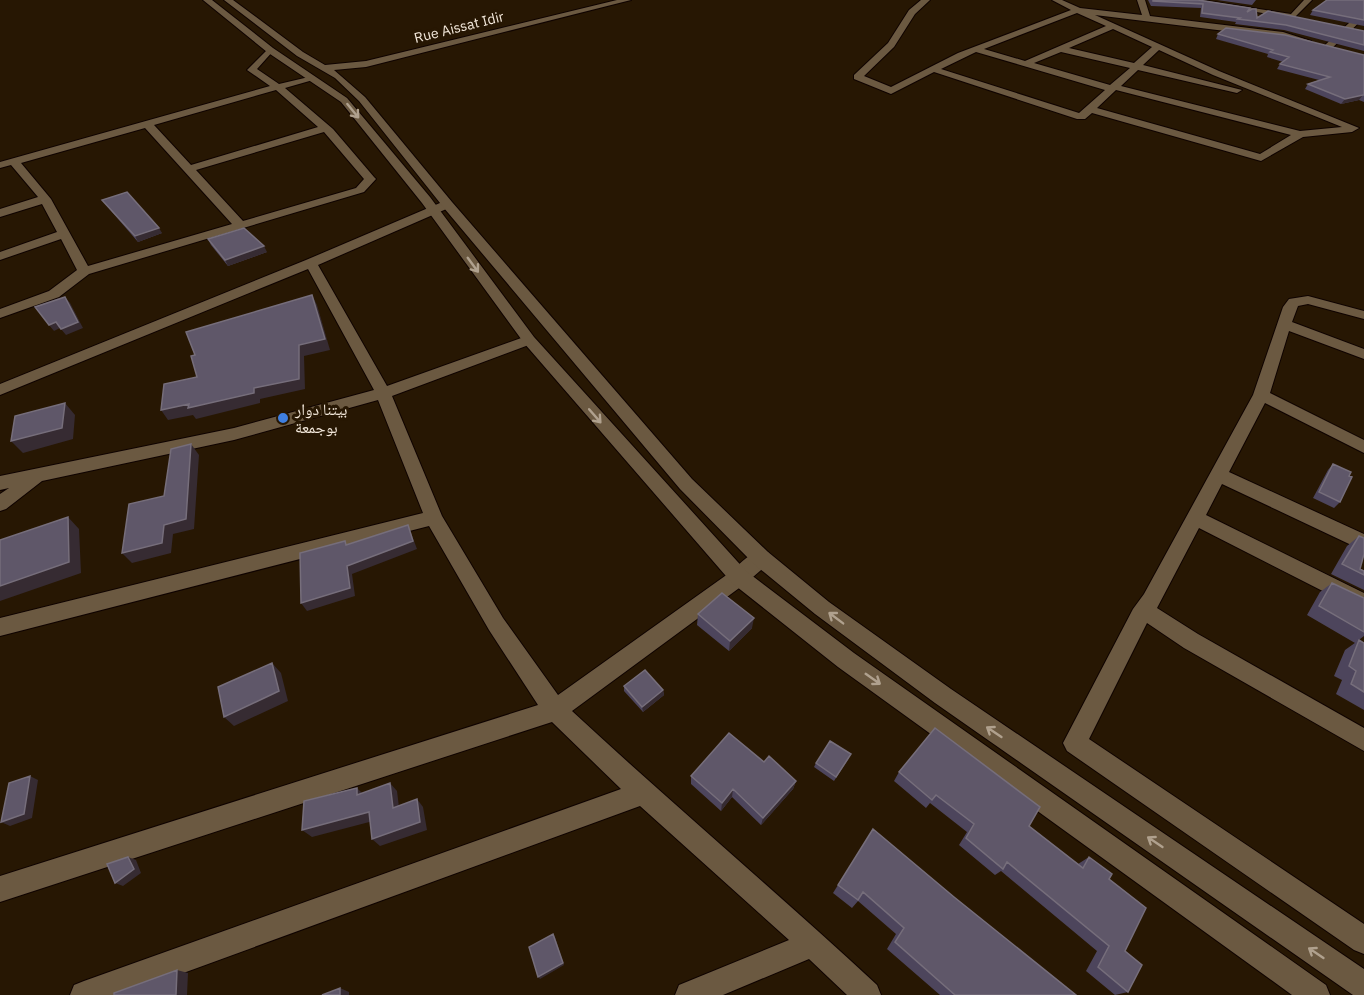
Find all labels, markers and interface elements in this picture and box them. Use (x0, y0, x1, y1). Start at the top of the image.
street label: Rue Aissat Idir (412, 7, 506, 47)
one-way arrow (346, 103, 360, 118)
one-way arrow (467, 256, 479, 272)
place label: بيتنا دوار بوجمعة (294, 399, 348, 437)
one-way arrow (588, 409, 602, 424)
marker: بيتنا دوار بوجمعة (276, 411, 290, 425)
one-way arrow (828, 612, 844, 625)
one-way arrow (865, 673, 881, 685)
one-way arrow (987, 726, 1003, 738)
one-way arrow (1147, 836, 1164, 848)
one-way arrow (1308, 947, 1324, 959)

